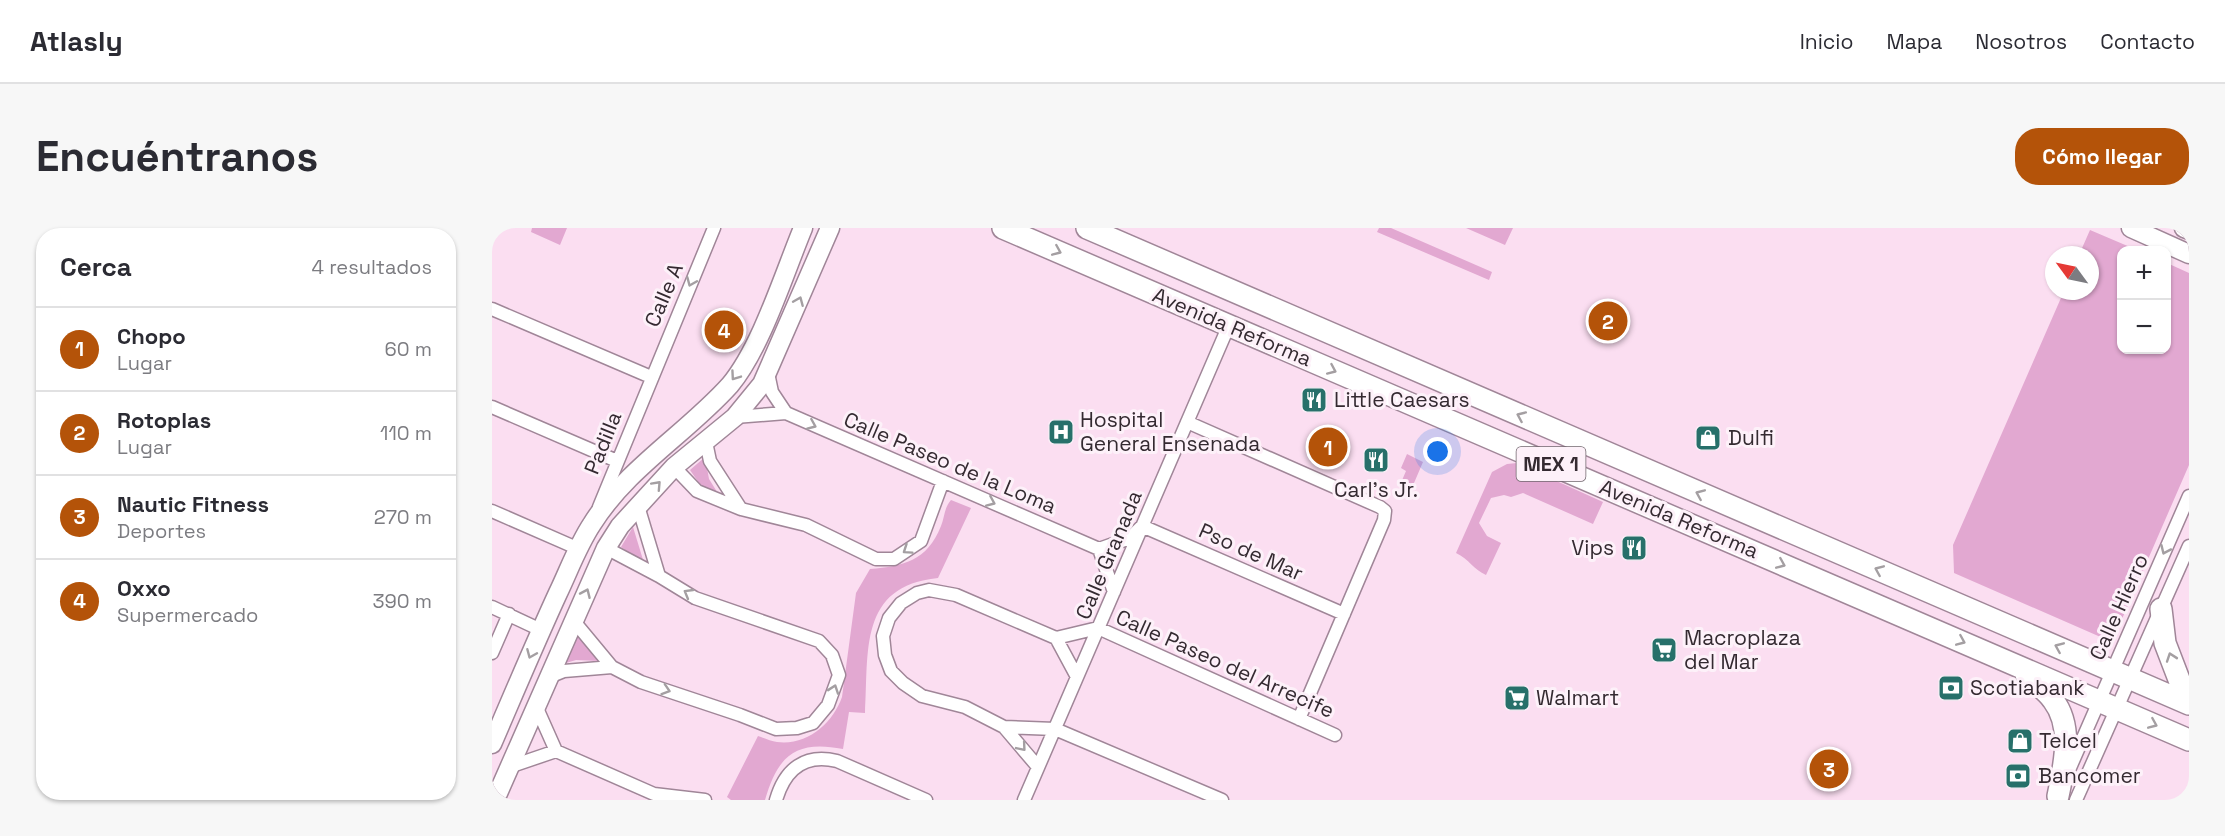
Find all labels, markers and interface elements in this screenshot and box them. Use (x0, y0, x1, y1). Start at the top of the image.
text: Atlasly (30, 23, 123, 59)
text: Inicio (1800, 28, 1854, 55)
text: Mapa (1887, 28, 1942, 55)
text: Nosotros (1975, 28, 2067, 55)
text: Contacto (2100, 28, 2195, 55)
button: Cómo llegar (2015, 128, 2189, 185)
text: Encuéntranos (36, 130, 318, 183)
one-way arrow (1051, 244, 1062, 256)
north arrow (2045, 246, 2099, 300)
map controls (2117, 246, 2171, 354)
button: + (2117, 246, 2171, 300)
text: Cerca (60, 250, 132, 284)
text: 4 resultados (312, 254, 432, 280)
street label: Calle A (638, 259, 689, 331)
one-way arrow (686, 276, 698, 287)
street label: Avenida Reforma (1149, 281, 1316, 372)
one-way arrow (791, 296, 803, 307)
pin: 2 (1588, 298, 1628, 344)
button: − (2117, 300, 2171, 354)
pin: 4 (704, 308, 744, 352)
text: Chopo (117, 322, 186, 350)
text: 1 (75, 336, 84, 362)
text: 60 m (385, 336, 432, 362)
text: Lugar (117, 350, 172, 376)
one-way arrow (1326, 363, 1337, 375)
one-way arrow (731, 370, 742, 381)
restaurant icon: Little Caesars (1299, 385, 1329, 415)
place label: Little Caesars (1334, 386, 1470, 413)
street label: Calle Paseo de la Loma (840, 405, 1061, 520)
text: Rotoplas (117, 406, 211, 434)
place label: Hospital General Ensenada (1080, 406, 1260, 457)
street label: Padilla (578, 408, 627, 478)
one-way arrow (1517, 411, 1528, 423)
one-way arrow (806, 417, 817, 429)
hospital icon: Hospital General Ensenada (1046, 417, 1076, 447)
text: 2 (74, 420, 85, 446)
text: 110 m (380, 420, 432, 446)
shop icon: Dulfi (1693, 423, 1723, 453)
pin: 1 (1308, 424, 1348, 470)
place label: Dulfi (1728, 424, 1774, 451)
text: Lugar (117, 434, 172, 460)
your location (1423, 437, 1452, 466)
restaurant icon: Carl's Jr. (1361, 445, 1391, 475)
road number: MEX 1 (1516, 447, 1586, 481)
street label: Avenida Reforma (1596, 473, 1763, 564)
place label: Carl's Jr. (1334, 476, 1418, 503)
one-way arrow (650, 481, 661, 492)
street label: Calle Granada (1069, 486, 1148, 623)
one-way arrow (1695, 489, 1706, 501)
text: Nautic Fitness (117, 490, 269, 518)
one-way arrow (984, 495, 995, 507)
text: 3 (73, 504, 86, 530)
text: 270 m (374, 504, 432, 530)
street label: Pso de Mar (1195, 517, 1308, 587)
text: Deportes (117, 518, 206, 544)
restaurant icon: Vips (1619, 533, 1649, 563)
place label: Vips (1571, 534, 1614, 561)
one-way arrow (903, 542, 913, 554)
one-way arrow (2161, 543, 2173, 554)
street label: Calle Hierro (2083, 549, 2154, 664)
one-way arrow (1775, 557, 1786, 569)
one-way arrow (1875, 565, 1886, 577)
text: Oxxo (117, 574, 171, 602)
text: 4 (73, 588, 86, 614)
text: 390 m (373, 588, 432, 614)
one-way arrow (578, 588, 590, 599)
one-way arrow (684, 589, 694, 601)
text: Supermercado (117, 602, 258, 628)
street label: Calle Paseo del Arrecife (1112, 603, 1339, 724)
place label: Macroplaza del Mar (1684, 624, 1801, 675)
one-way arrow (1954, 634, 1965, 646)
supermarket icon: Macroplaza del Mar (1649, 635, 1679, 665)
one-way arrow (2054, 642, 2065, 654)
one-way arrow (526, 647, 538, 658)
one-way arrow (2165, 652, 2178, 663)
bank icon: Scotiabank (1936, 673, 1966, 703)
place label: Scotiabank (1970, 674, 2085, 701)
one-way arrow (660, 683, 671, 695)
supermarket icon: Walmart (1502, 683, 1532, 713)
one-way arrow (826, 684, 839, 695)
place label: Walmart (1536, 684, 1619, 711)
one-way arrow (2146, 717, 2157, 729)
shop icon: Telcel (2005, 726, 2035, 756)
place label: Telcel (2039, 727, 2097, 754)
one-way arrow (1014, 740, 1025, 751)
pin: 3 (1810, 746, 1848, 792)
bank icon: Bancomer (2003, 761, 2033, 791)
place label: Bancomer (2038, 762, 2141, 789)

